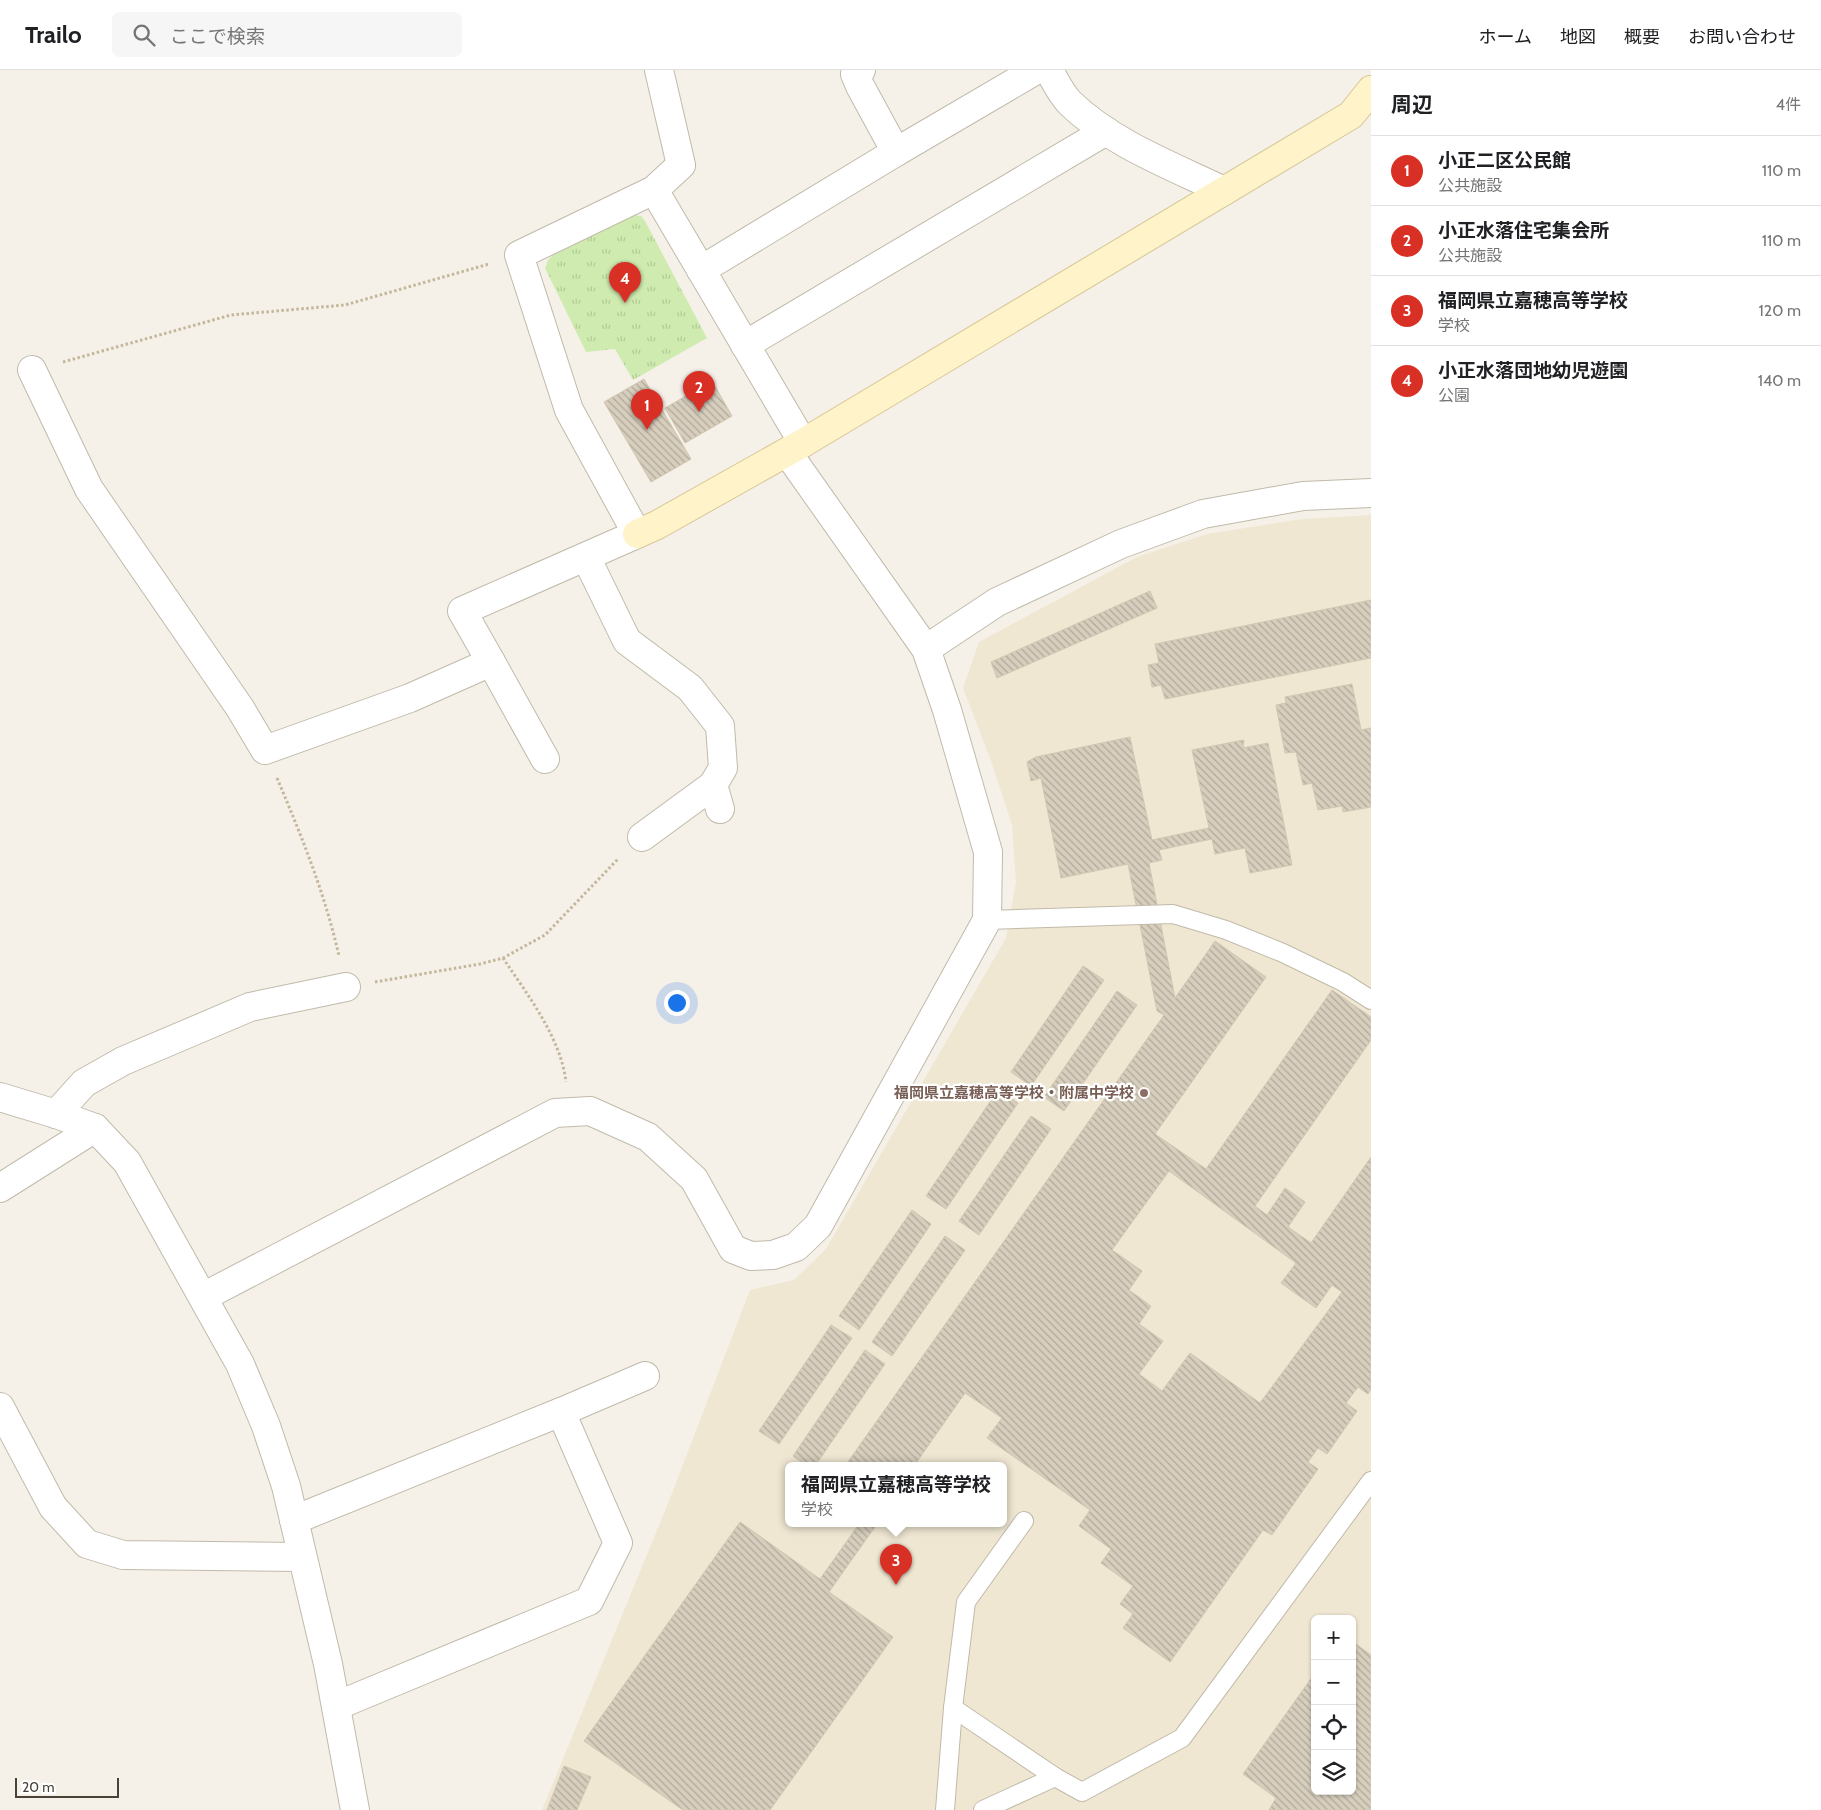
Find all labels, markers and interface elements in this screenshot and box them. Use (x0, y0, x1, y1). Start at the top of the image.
search box (112, 12, 462, 57)
text: Trailo (25, 20, 82, 49)
icon: search (130, 21, 158, 49)
text: ここで検索 (170, 25, 265, 48)
text: ホーム (1479, 26, 1532, 48)
text: 地図 (1560, 26, 1596, 48)
text: 概要 (1624, 26, 1660, 48)
text: お問い合わせ (1688, 26, 1796, 48)
text: 周辺 (1391, 92, 1433, 117)
text: 4件 (1776, 95, 1801, 114)
text: 小正二区公民館 (1438, 149, 1571, 172)
text: 1 (1404, 161, 1410, 180)
text: 110 m (1762, 161, 1801, 180)
text: 公共施設 (1438, 176, 1502, 195)
text: 小正水落住宅集会所 (1438, 219, 1609, 242)
text: 2 (1403, 231, 1411, 250)
text: 110 m (1762, 231, 1801, 250)
text: 公共施設 (1438, 246, 1502, 265)
pin: 4 (609, 262, 641, 303)
text: 福岡県立嘉穂高等学校 (1438, 289, 1628, 312)
text: 3 (1403, 301, 1411, 320)
text: 120 m (1759, 301, 1801, 320)
text: 学校 (1438, 316, 1470, 335)
text: 小正水落団地幼児遊園 (1438, 359, 1628, 382)
pin: 2 (683, 371, 715, 412)
text: 4 (1402, 371, 1412, 390)
text: 140 m (1758, 371, 1801, 390)
text: 公園 (1438, 386, 1470, 405)
pin: 1 (631, 389, 663, 430)
your location (664, 990, 690, 1016)
place label: 福岡県立嘉穂高等学校・附属中学校 (893, 1084, 1134, 1102)
marker: 福岡県立嘉穂高等学校・附属中学校 (1138, 1087, 1150, 1099)
popup (785, 1462, 1007, 1527)
text: 福岡県立嘉穂高等学校 (801, 1473, 991, 1496)
text: 学校 (801, 1500, 833, 1519)
pin: 3 (880, 1544, 912, 1585)
map controls (1311, 1615, 1356, 1795)
button: + (1311, 1615, 1356, 1660)
button: − (1311, 1660, 1356, 1705)
button: locate (1311, 1705, 1356, 1750)
button: layers (1311, 1750, 1356, 1795)
scale bar (15, 1775, 119, 1798)
text: 20 m (22, 1778, 55, 1796)

